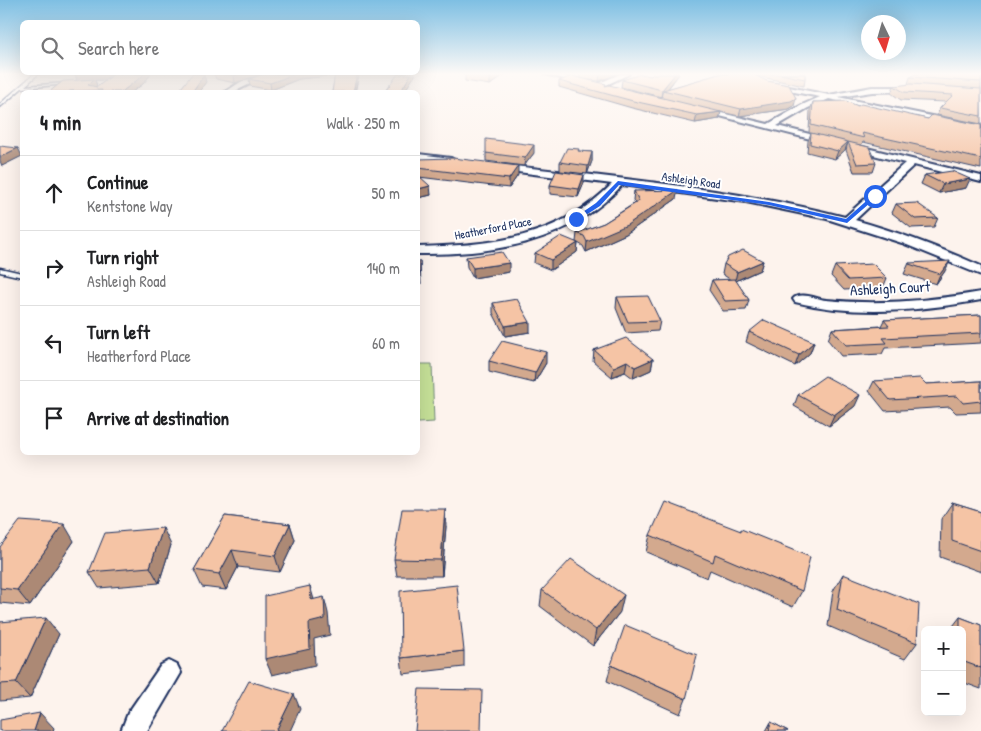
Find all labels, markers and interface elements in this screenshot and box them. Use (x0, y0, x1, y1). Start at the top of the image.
north arrow (861, 15, 906, 60)
search box (20, 20, 420, 75)
icon: search (38, 34, 66, 62)
text: Search here (78, 35, 159, 61)
text: 4 min (40, 108, 81, 137)
text: Walk · 250 m (326, 112, 400, 134)
street label: Ashleigh Road (661, 167, 722, 193)
text: Continue (87, 169, 148, 195)
icon: ahead (40, 179, 68, 207)
text: 50 m (372, 182, 400, 204)
route start (864, 185, 887, 208)
text: Kentstone Way (87, 195, 173, 217)
route end (565, 208, 588, 231)
street label: Heatherford Place (453, 212, 533, 244)
text: Turn right (87, 244, 158, 270)
icon: right (40, 254, 68, 282)
text: 140 m (366, 257, 400, 279)
text: Ashleigh Road (87, 270, 166, 292)
street label: Ashleigh Court (849, 275, 932, 301)
text: Turn left (87, 319, 150, 345)
icon: left (40, 329, 68, 357)
text: 60 m (372, 332, 400, 354)
text: Heatherford Place (87, 345, 191, 367)
icon: arrive (40, 404, 68, 432)
text: Arrive at destination (87, 405, 229, 431)
map controls (921, 626, 966, 716)
button: + (921, 626, 966, 671)
button: − (921, 671, 966, 716)

